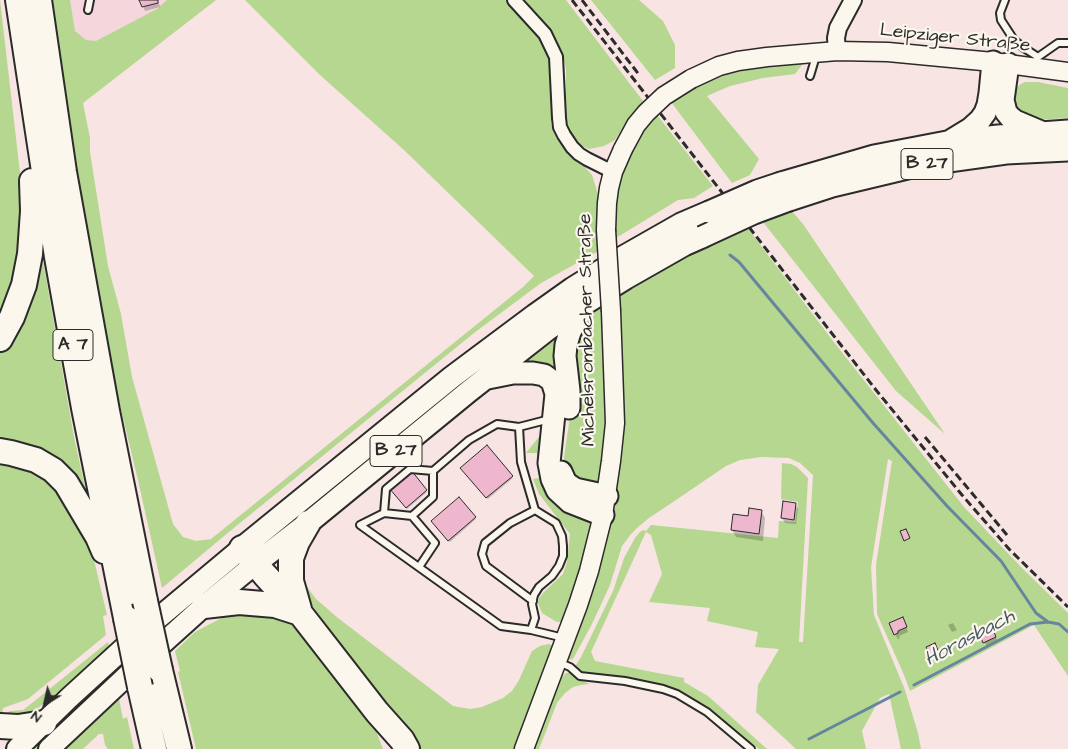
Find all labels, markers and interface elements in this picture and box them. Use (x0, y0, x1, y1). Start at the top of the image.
street label: Leipziger Straße (879, 20, 1031, 58)
road number: B 27 (901, 148, 953, 180)
street label: Michelsrombacher Straße (575, 213, 601, 447)
road number: A 7 (53, 330, 93, 360)
road number: B 27 (370, 436, 422, 466)
water label: Horasbach (921, 605, 1019, 673)
north arrow (20, 679, 70, 729)
text: N (27, 706, 46, 727)

